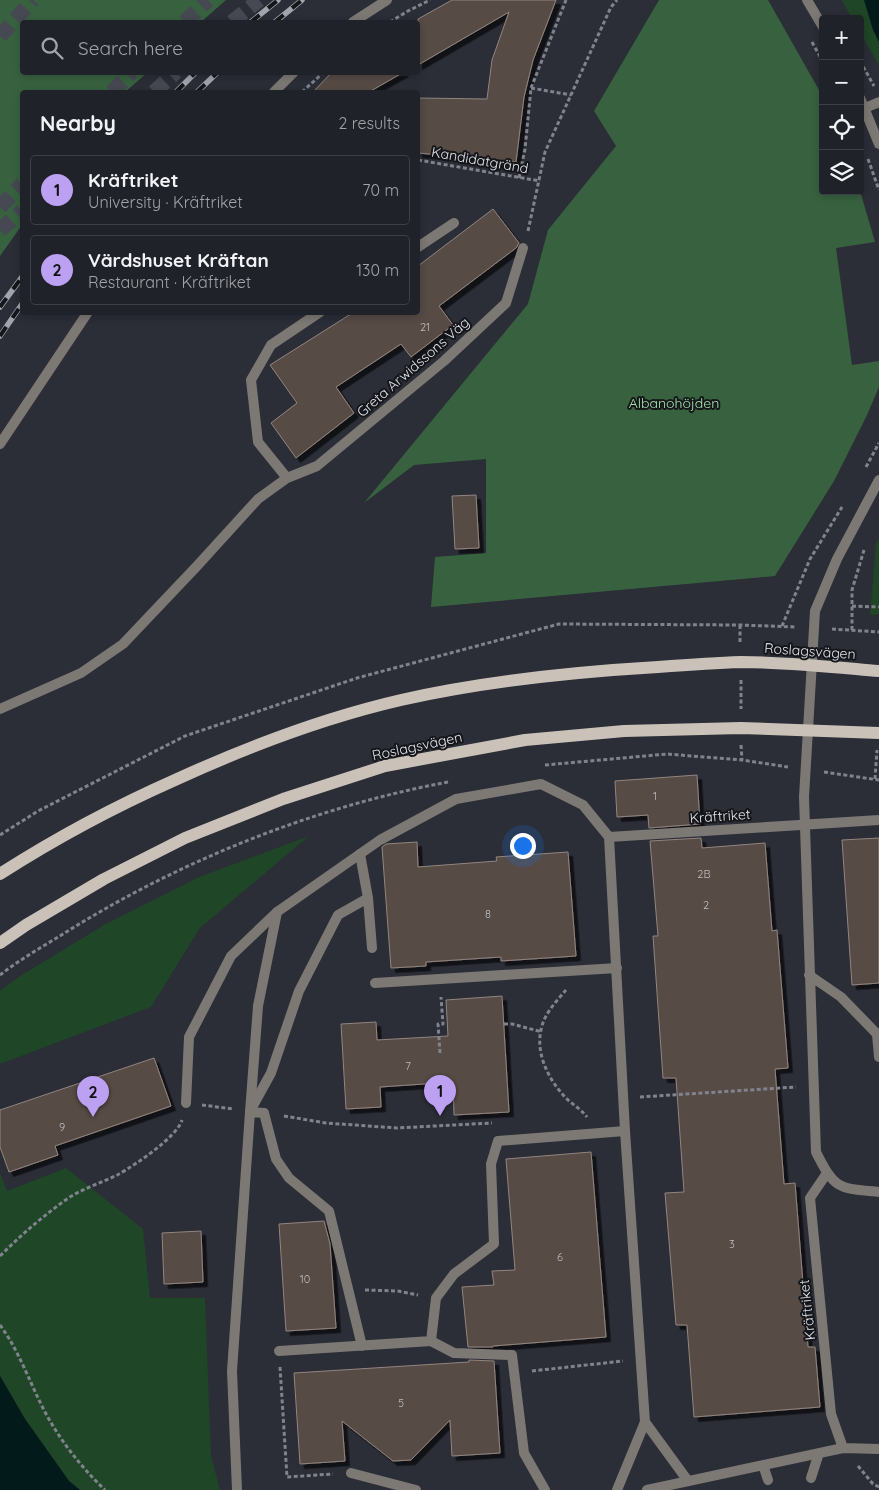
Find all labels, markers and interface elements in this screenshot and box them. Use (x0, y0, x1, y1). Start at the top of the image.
map controls (819, 15, 864, 195)
button: + (819, 15, 864, 60)
search box (20, 20, 420, 75)
icon: search (38, 34, 66, 62)
text: Search here (78, 36, 183, 60)
button: − (819, 60, 864, 105)
button: locate (819, 105, 864, 150)
text: Nearby (40, 110, 116, 136)
text: 2 results (338, 113, 400, 133)
street label: Kandidatgränd (430, 143, 530, 177)
button: layers (819, 150, 864, 195)
text: Kräftriket (88, 168, 178, 192)
text: 1 (54, 180, 60, 200)
text: 70 m (362, 180, 399, 200)
text: University · Kräftriket (88, 192, 243, 212)
text: Värdshuset Kräftan (88, 248, 269, 272)
text: 2 (52, 260, 62, 280)
text: 130 m (356, 260, 399, 280)
text: Restaurant · Kräftriket (88, 272, 251, 292)
street label: Greta Arwidssons Väg (353, 313, 473, 421)
house number: 21 (420, 320, 430, 334)
park label: Albanohöjden (629, 394, 719, 412)
street label: Roslagsvägen (764, 639, 856, 663)
street label: Roslagsvägen (370, 728, 464, 764)
house number: 1 (653, 789, 657, 803)
street label: Kräftriket (689, 805, 751, 827)
your location (510, 833, 536, 859)
house number: 2B (697, 867, 711, 881)
house number: 2 (703, 898, 709, 912)
house number: 8 (485, 907, 491, 921)
house number: 7 (405, 1059, 411, 1073)
pin: 1 (424, 1075, 456, 1116)
pin: 2 (77, 1076, 109, 1117)
house number: 9 (59, 1120, 65, 1134)
house number: 3 (729, 1237, 735, 1251)
house number: 6 (557, 1250, 563, 1264)
house number: 10 (300, 1272, 310, 1286)
street label: Kräftriket (795, 1278, 819, 1341)
house number: 5 (398, 1396, 404, 1410)

